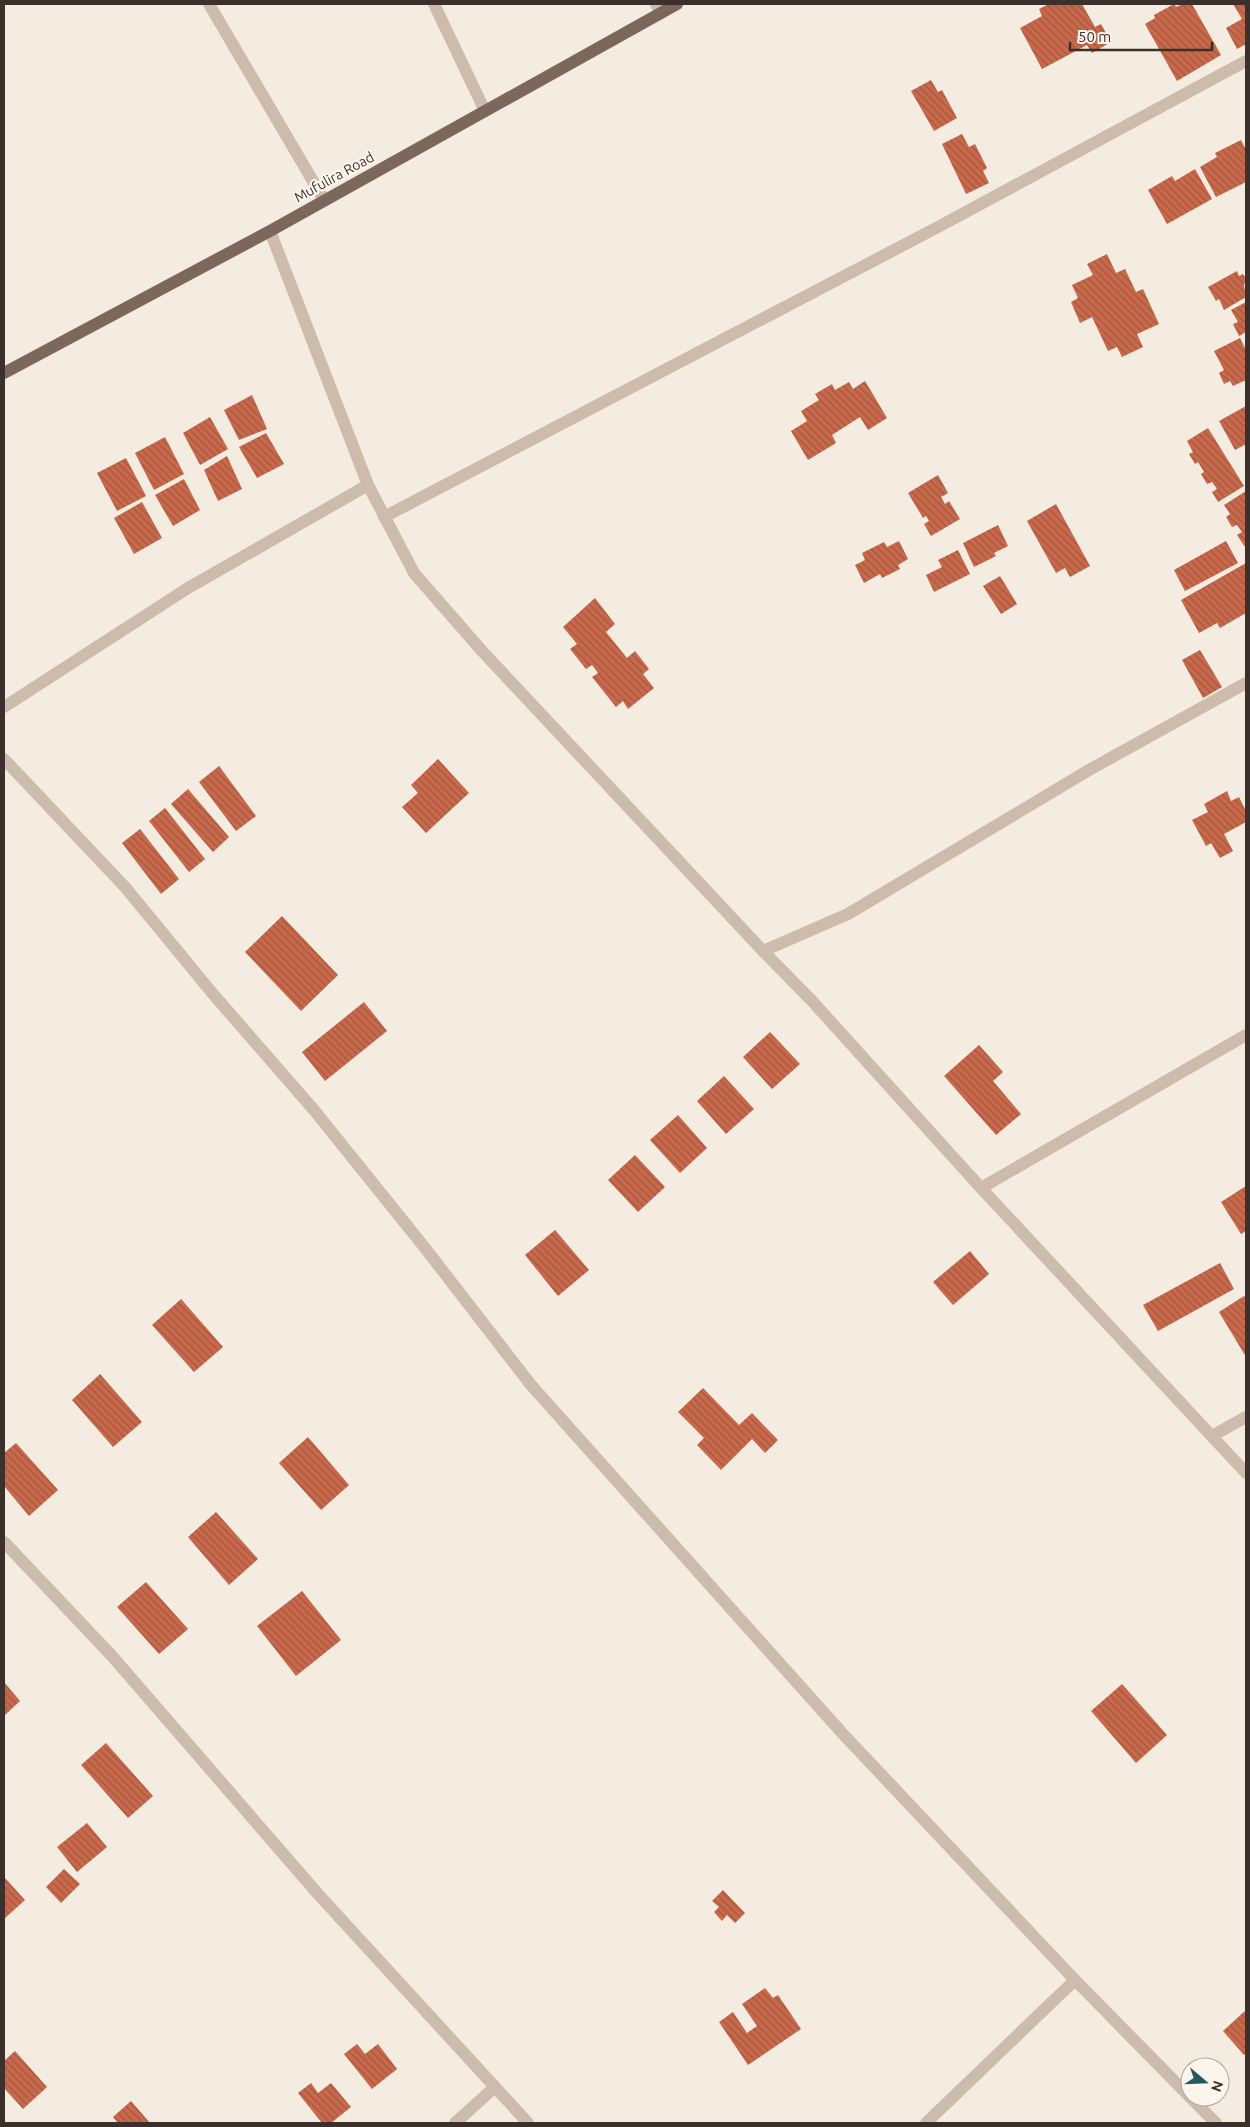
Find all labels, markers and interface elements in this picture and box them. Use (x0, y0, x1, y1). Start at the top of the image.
scale bar (1070, 20, 1212, 52)
text: 50 m (1078, 28, 1111, 45)
street label: Mufulira Road (291, 149, 377, 205)
north arrow (1180, 2057, 1230, 2107)
text: N (1208, 2079, 1227, 2094)

